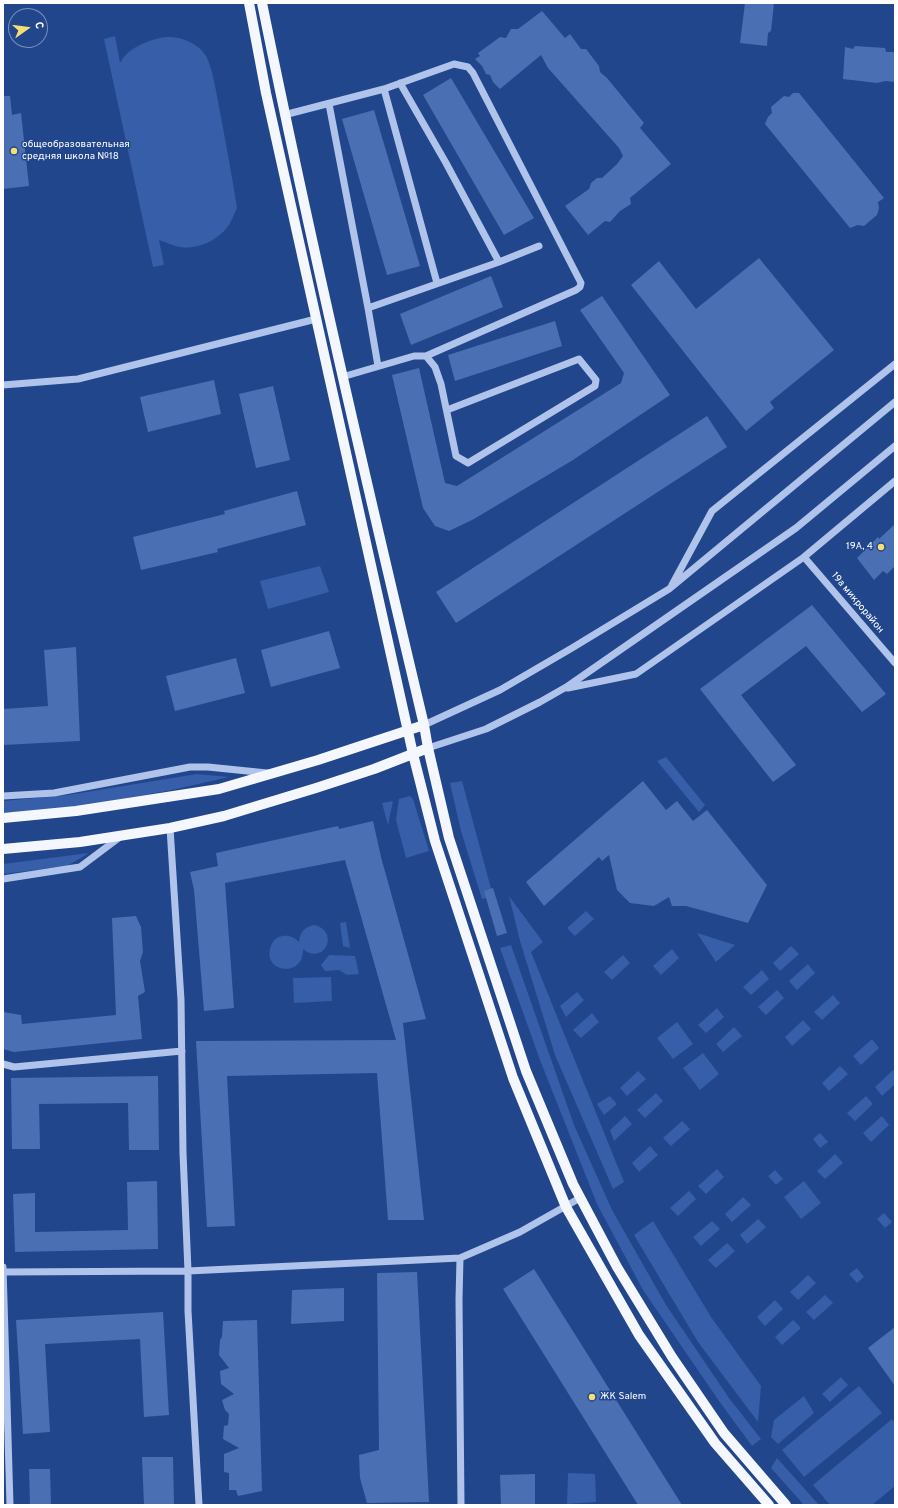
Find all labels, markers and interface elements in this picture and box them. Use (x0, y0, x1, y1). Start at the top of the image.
north arrow (8, 8, 48, 48)
text: С (31, 20, 46, 30)
place label: общеобразовательная средняя школа №18 (22, 139, 130, 162)
marker: общеобразовательная средняя школа №18 (9, 146, 19, 156)
place label: 19А, 4 (846, 541, 873, 553)
marker: 19А, 4 (876, 542, 886, 552)
street label: 19а микрорайон (828, 570, 886, 636)
place label: ЖК Salem (600, 1391, 646, 1403)
marker: ЖК Salem (587, 1392, 597, 1402)

